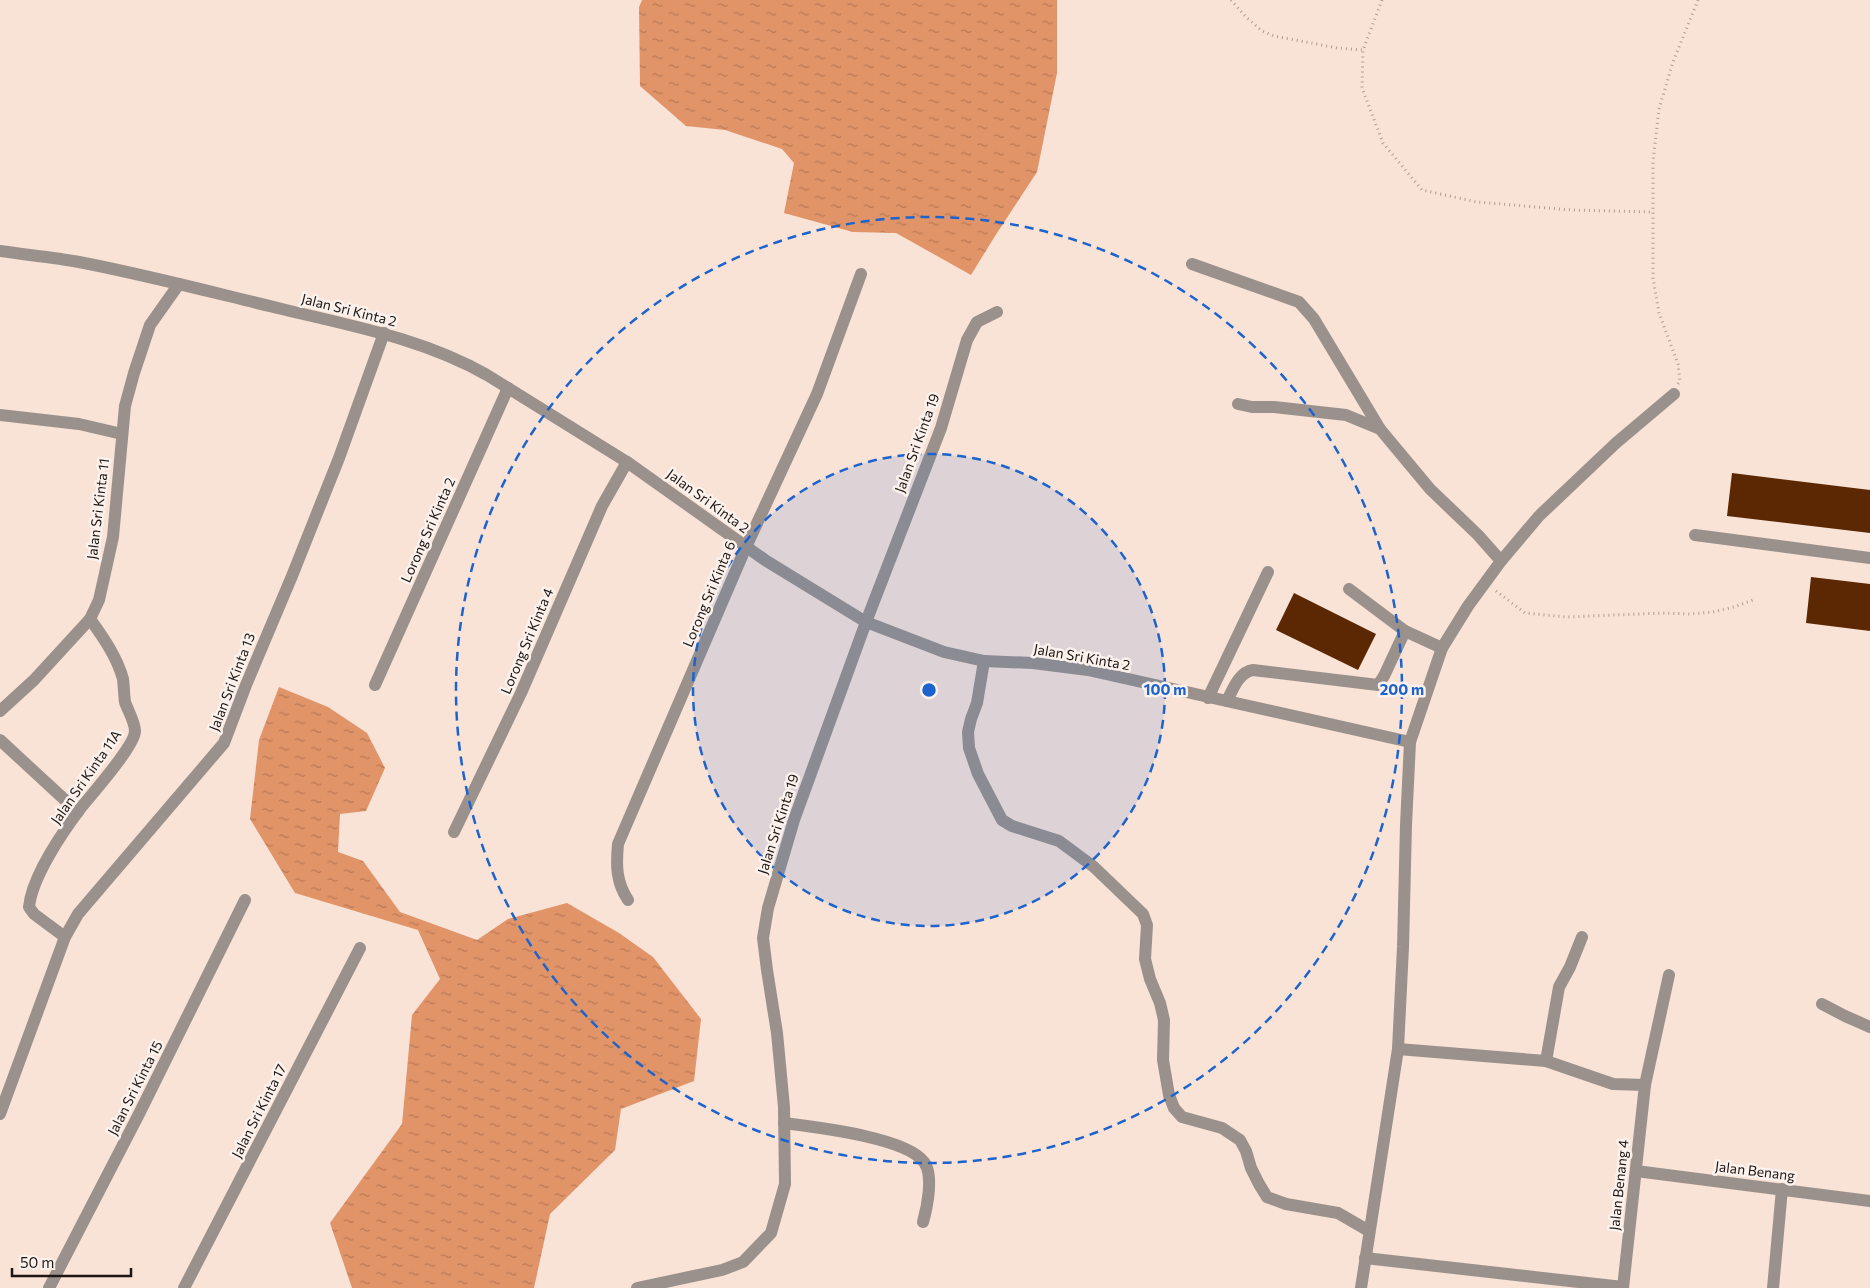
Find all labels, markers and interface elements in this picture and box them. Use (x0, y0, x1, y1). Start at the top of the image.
street label: Jalan Sri Kinta 2 (300, 289, 399, 330)
street label: Jalan Sri Kinta 19 (891, 391, 942, 495)
street label: Jalan Sri Kinta 11 (83, 457, 112, 560)
street label: Jalan Sri Kinta 2 (664, 465, 753, 536)
street label: Lorong Sri Kinta 2 (397, 475, 458, 585)
street label: Lorong Sri Kinta 6 (678, 538, 739, 649)
street label: Lorong Sri Kinta 4 (497, 585, 557, 696)
street label: Jalan Sri Kinta 13 (205, 630, 258, 733)
street label: Jalan Sri Kinta 2 (1033, 640, 1132, 673)
text: 100 m (1144, 680, 1186, 698)
text: 200 m (1380, 680, 1424, 698)
centre of rings (920, 681, 938, 699)
street label: Jalan Sri Kinta 11A (47, 726, 125, 827)
street label: Jalan Sri Kinta 19 (753, 772, 802, 876)
street label: Jalan Sri Kinta 15 (103, 1038, 166, 1138)
street label: Jalan Sri Kinta 17 (228, 1061, 290, 1161)
street label: Jalan Benang 4 (1605, 1138, 1632, 1231)
street label: Jalan Benang (1714, 1157, 1796, 1184)
scale bar (12, 1246, 131, 1278)
text: 50 m (20, 1253, 54, 1271)

